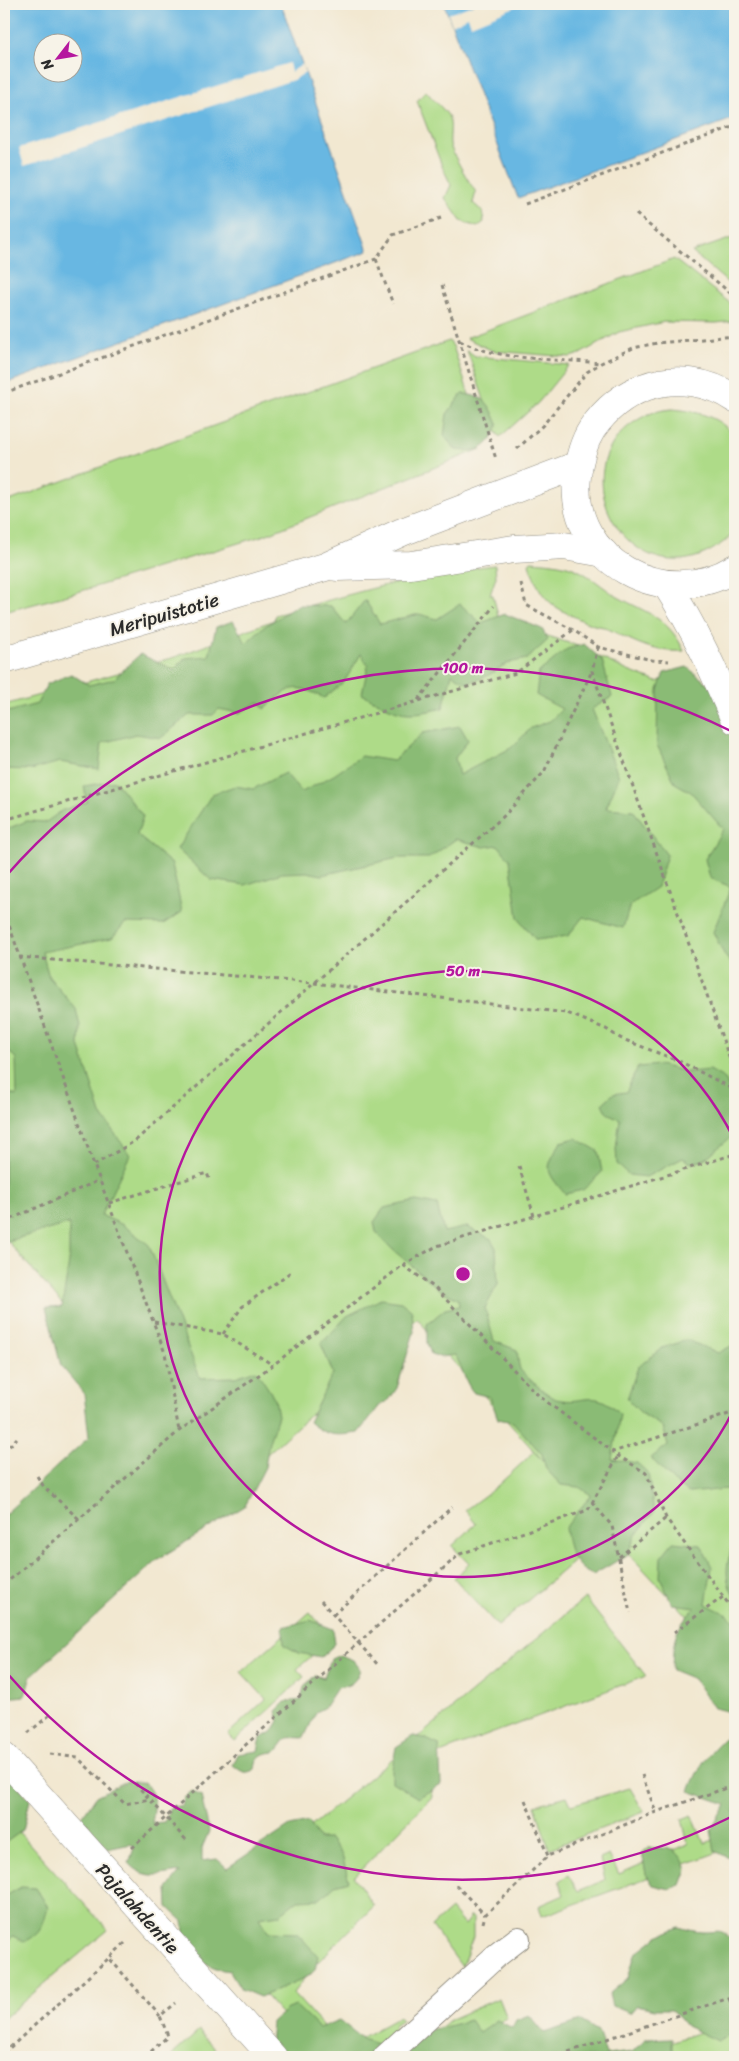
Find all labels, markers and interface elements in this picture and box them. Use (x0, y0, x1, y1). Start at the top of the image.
north arrow (32, 32, 82, 82)
text: N (34, 54, 61, 76)
street label: Meripuistotie (105, 583, 223, 646)
text: 100 m (443, 655, 484, 681)
text: 50 m (446, 958, 481, 984)
centre of rings (454, 1265, 472, 1283)
street label: Pajalahdentie (87, 1855, 188, 1962)

